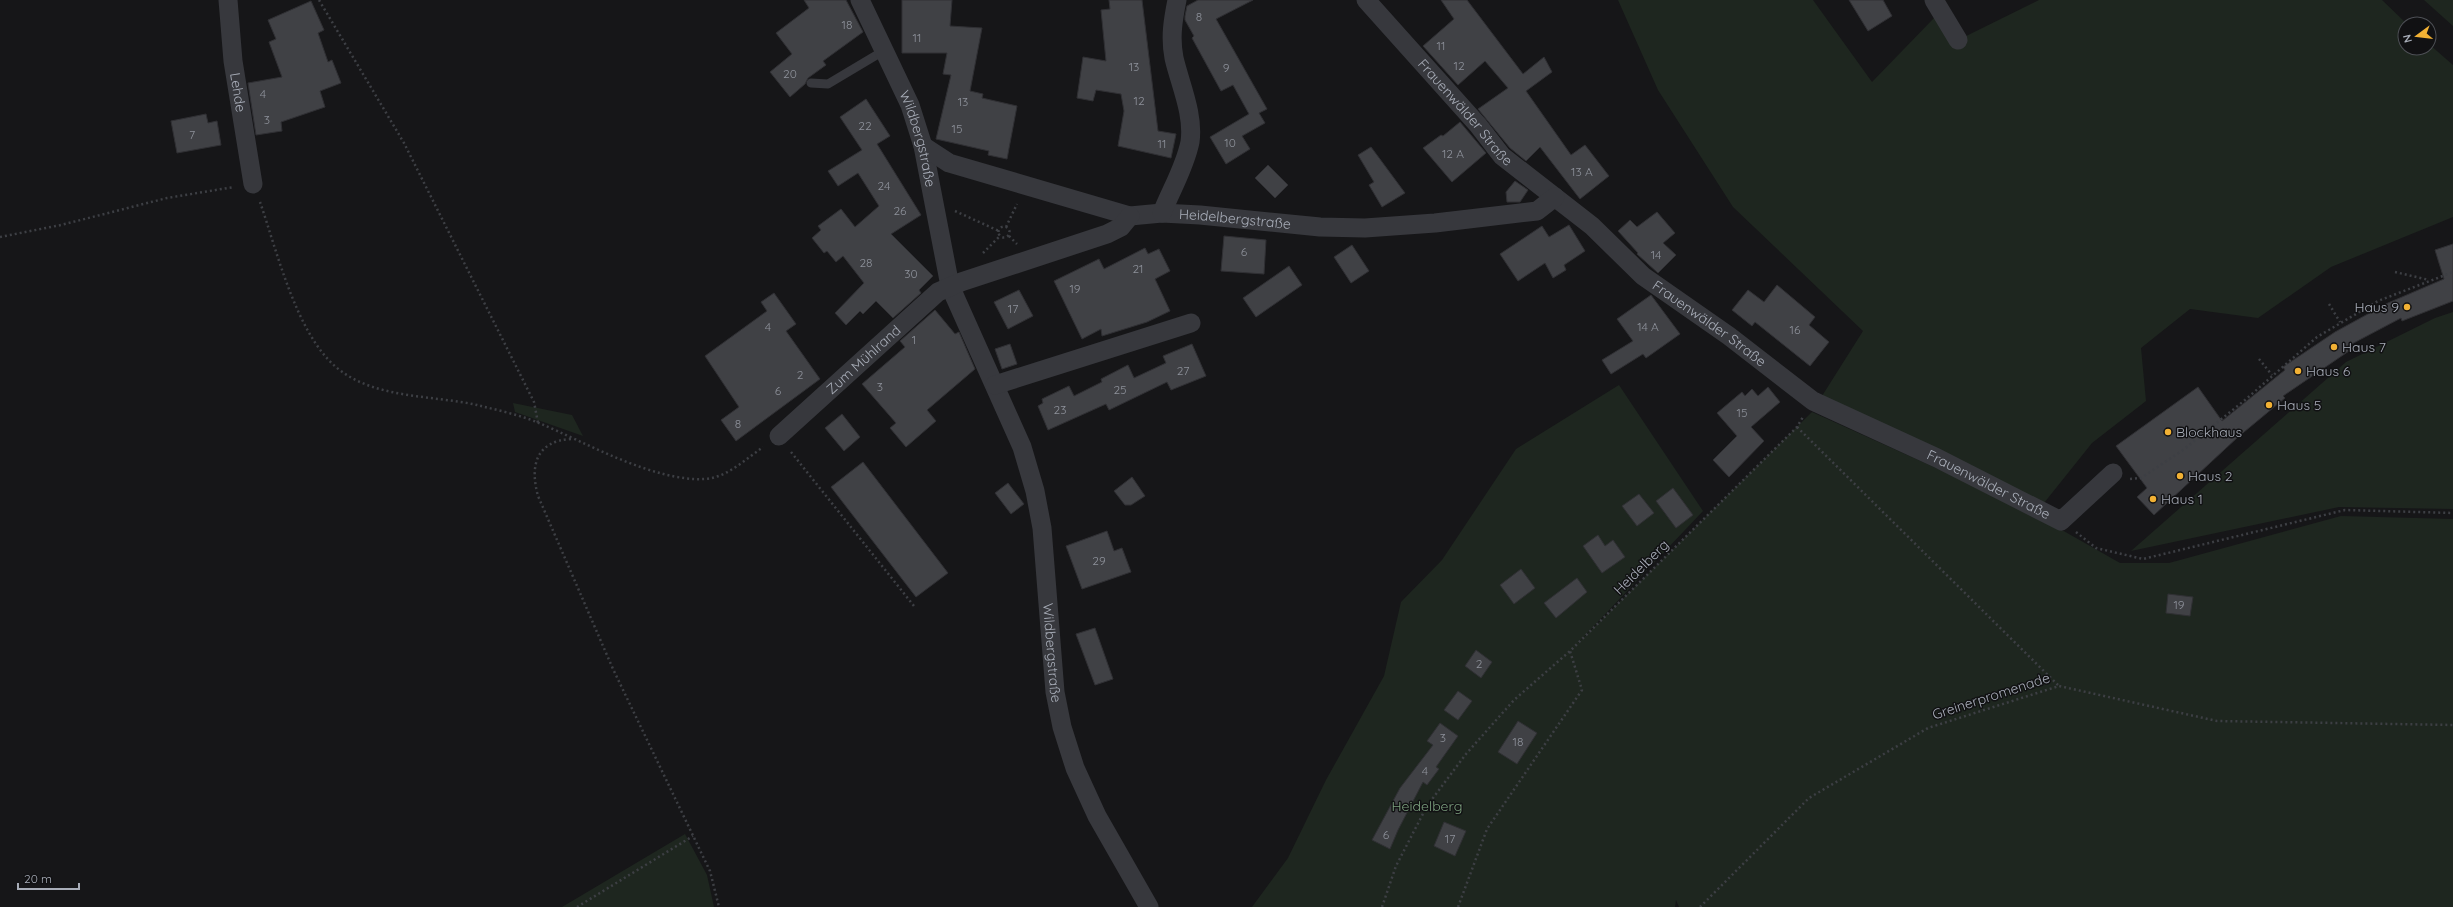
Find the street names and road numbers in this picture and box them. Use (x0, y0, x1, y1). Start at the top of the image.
street label: Frauenwälder Straße (1414, 55, 1516, 170)
street label: Lehde (226, 71, 250, 114)
street label: Wildbergstraße (895, 87, 940, 189)
street label: Heidelbergstraße (1179, 205, 1292, 233)
street label: Frauenwälder Straße (1649, 276, 1770, 370)
street label: Zum Mühlrand (822, 321, 905, 398)
street label: Frauenwälder Straße (1924, 446, 2053, 523)
street label: Heidelberg (1610, 536, 1672, 598)
street label: Wildbergstraße (1039, 602, 1066, 704)
street label: Greinerpromenade (1930, 668, 2052, 724)

